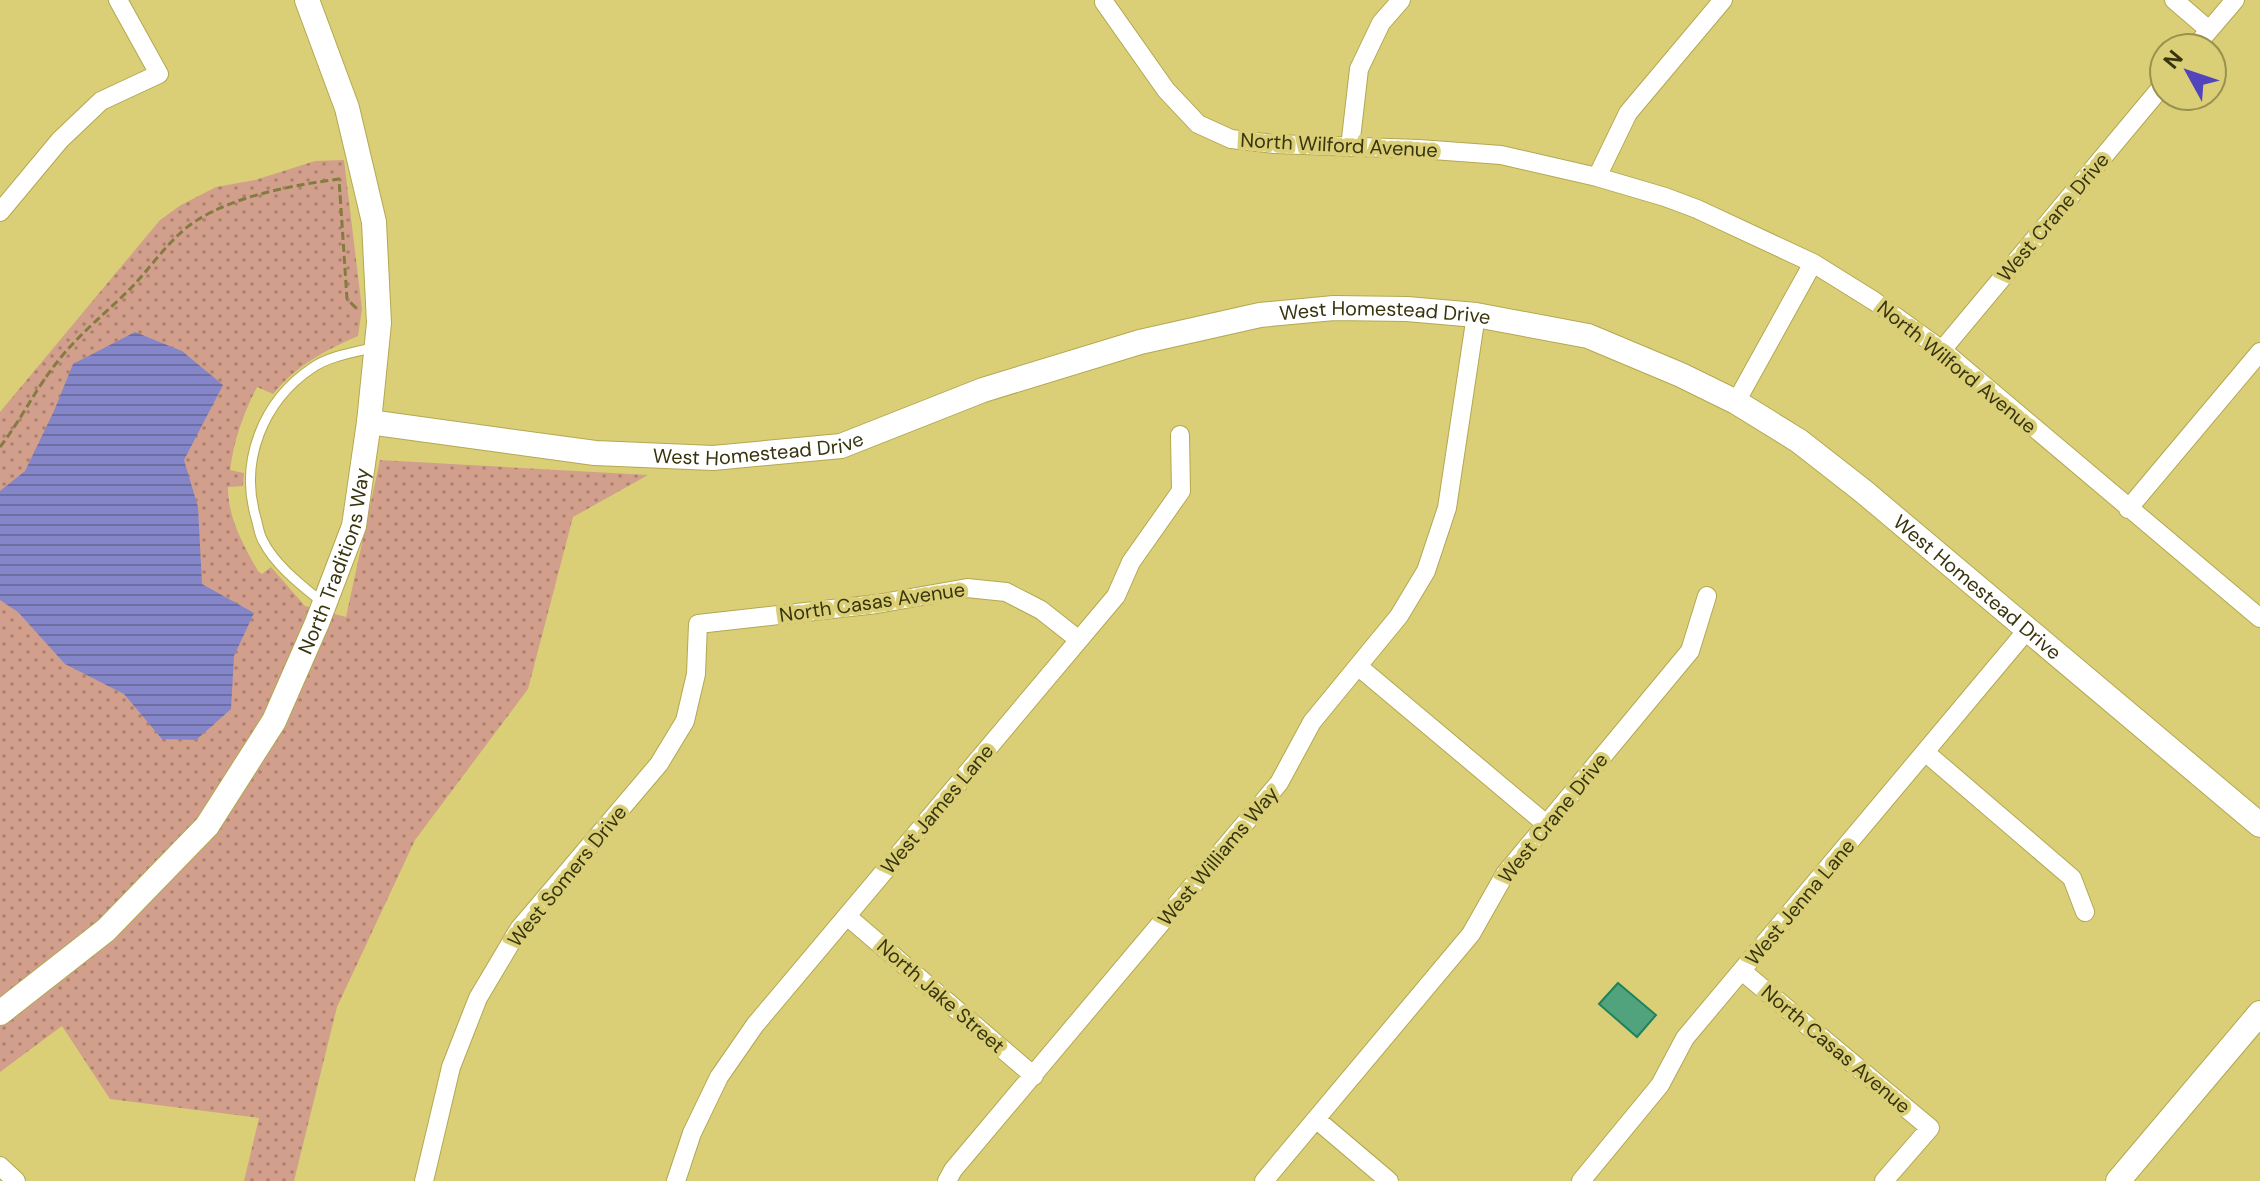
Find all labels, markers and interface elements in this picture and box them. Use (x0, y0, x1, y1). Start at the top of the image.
north arrow (2148, 32, 2228, 112)
text: N (2157, 44, 2189, 75)
street label: North Wilford Avenue (1240, 127, 1438, 163)
street label: West Crane Drive (1991, 147, 2115, 287)
street label: West Homestead Drive (1278, 295, 1493, 330)
street label: North Wilford Avenue (1872, 295, 2042, 439)
street label: West Homestead Drive (652, 425, 867, 471)
street label: North Traditions Way (292, 466, 375, 658)
street label: West Homestead Drive (1888, 509, 2067, 665)
street label: North Casas Avenue (778, 576, 966, 628)
street label: West James Lane (875, 739, 999, 879)
street label: West Crane Drive (1492, 747, 1614, 889)
street label: West Williams Way (1152, 781, 1284, 931)
street label: West Somers Drive (502, 800, 632, 952)
street label: West Jenna Lane (1739, 833, 1861, 971)
street label: North Jake Street (872, 933, 1011, 1059)
street label: North Casas Avenue (1756, 979, 1916, 1119)

